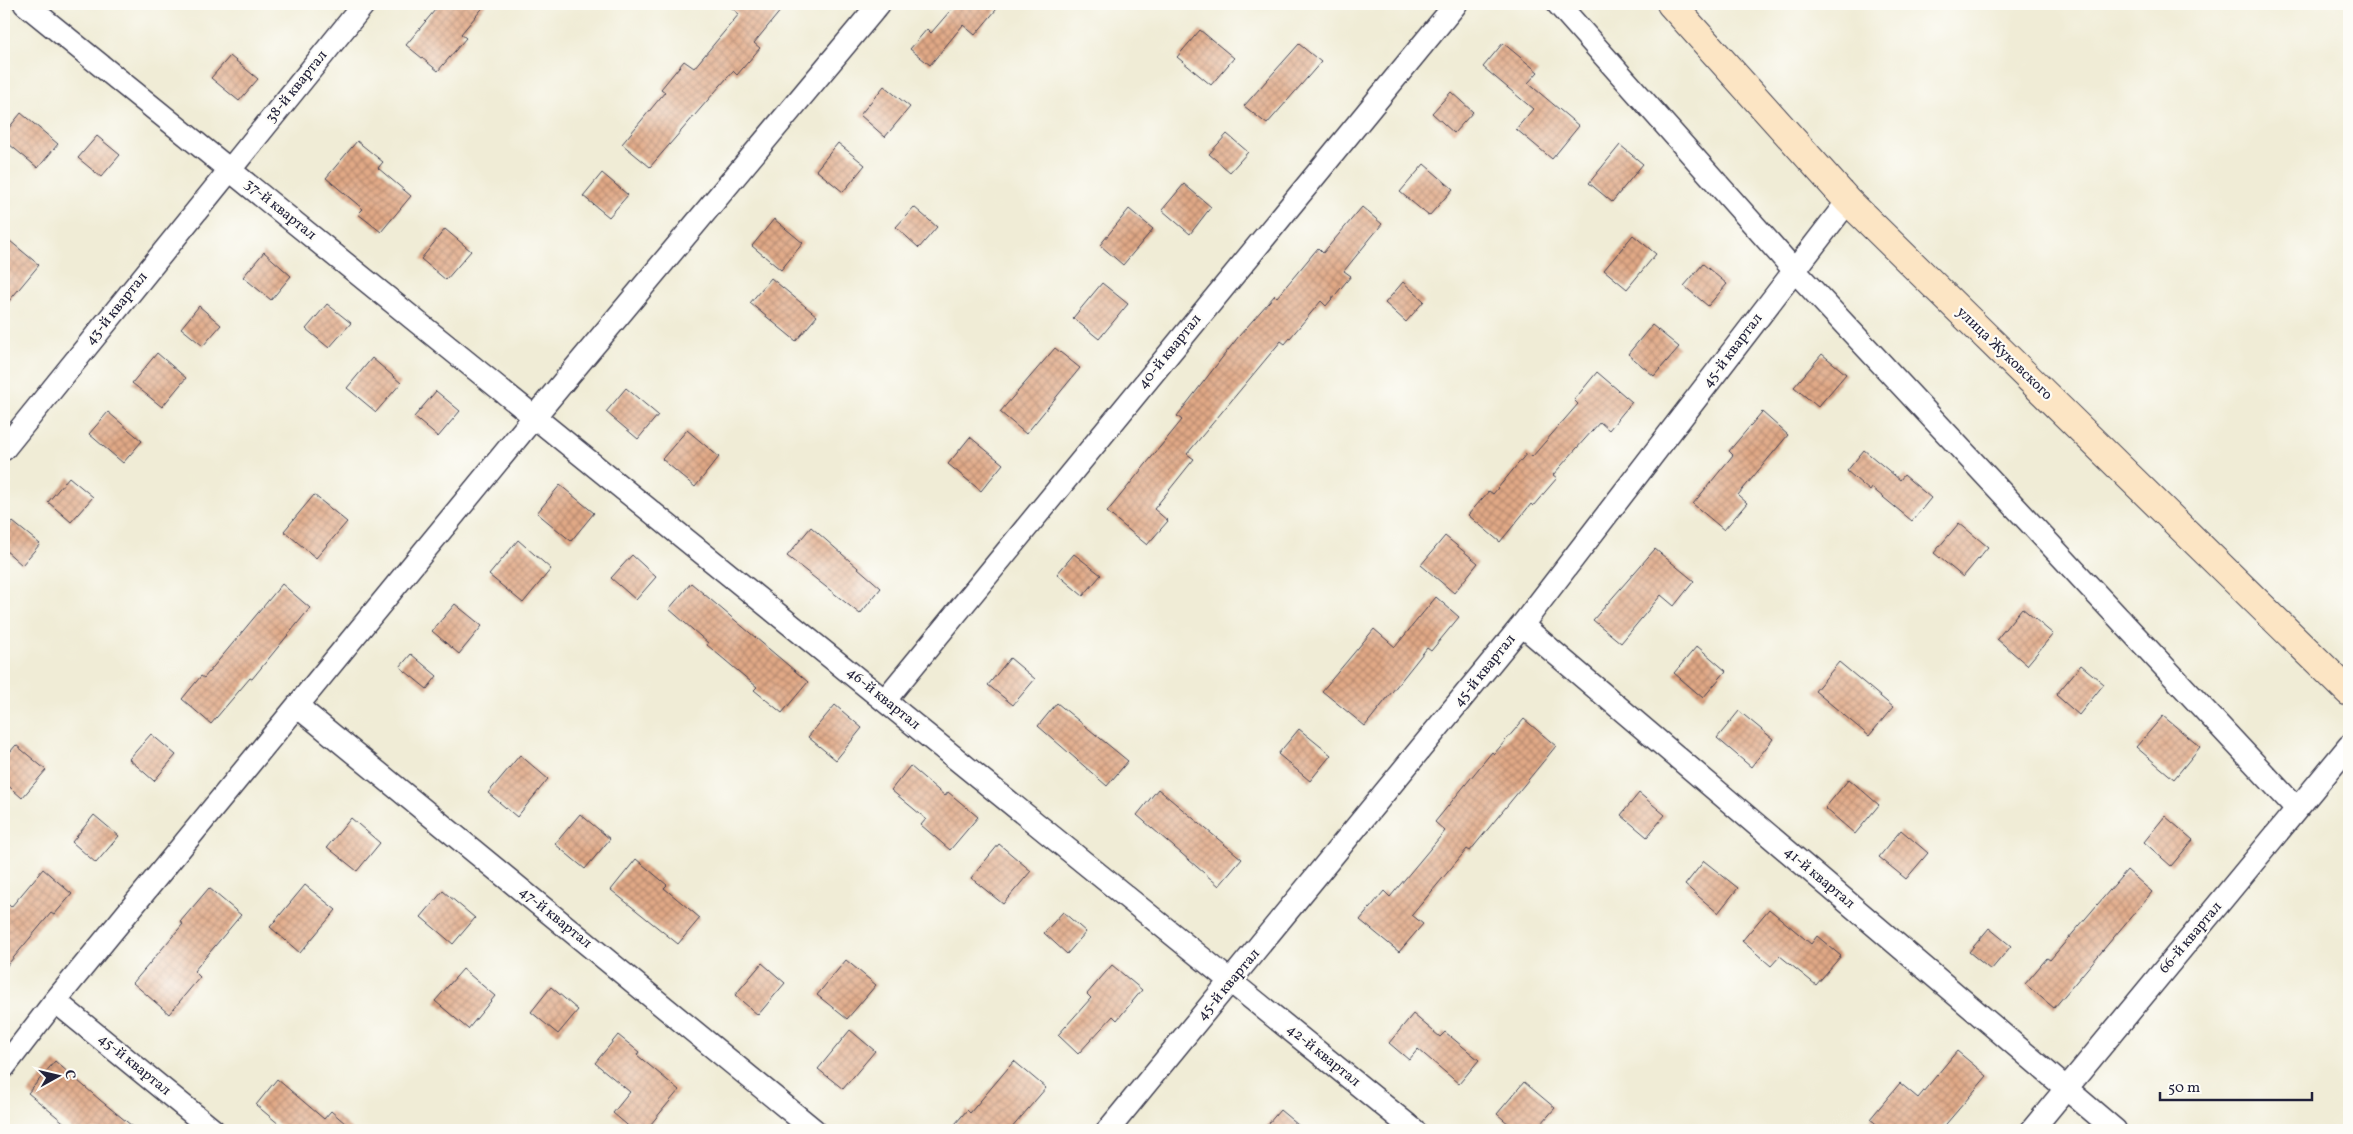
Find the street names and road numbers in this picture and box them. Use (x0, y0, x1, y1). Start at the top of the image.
street label: 38-й квартал (261, 46, 333, 128)
street label: 37-й квартал (240, 174, 320, 246)
street label: 43-й квартал (81, 268, 153, 350)
street label: улица Жуковского (1951, 302, 2057, 406)
street label: 45-й квартал (1698, 309, 1768, 393)
street label: 40-й квартал (1133, 310, 1207, 394)
street label: 45-й квартал (1449, 630, 1521, 712)
street label: 46-й квартал (842, 663, 924, 735)
street label: 41-й квартал (1779, 842, 1859, 914)
street label: 47-й квартал (514, 882, 596, 954)
street label: 66-й квартал (2155, 897, 2227, 979)
street label: 45-й квартал (1193, 944, 1265, 1026)
street label: 42-й квартал (1282, 1020, 1364, 1092)
street label: 45-й квартал (93, 1029, 175, 1101)

